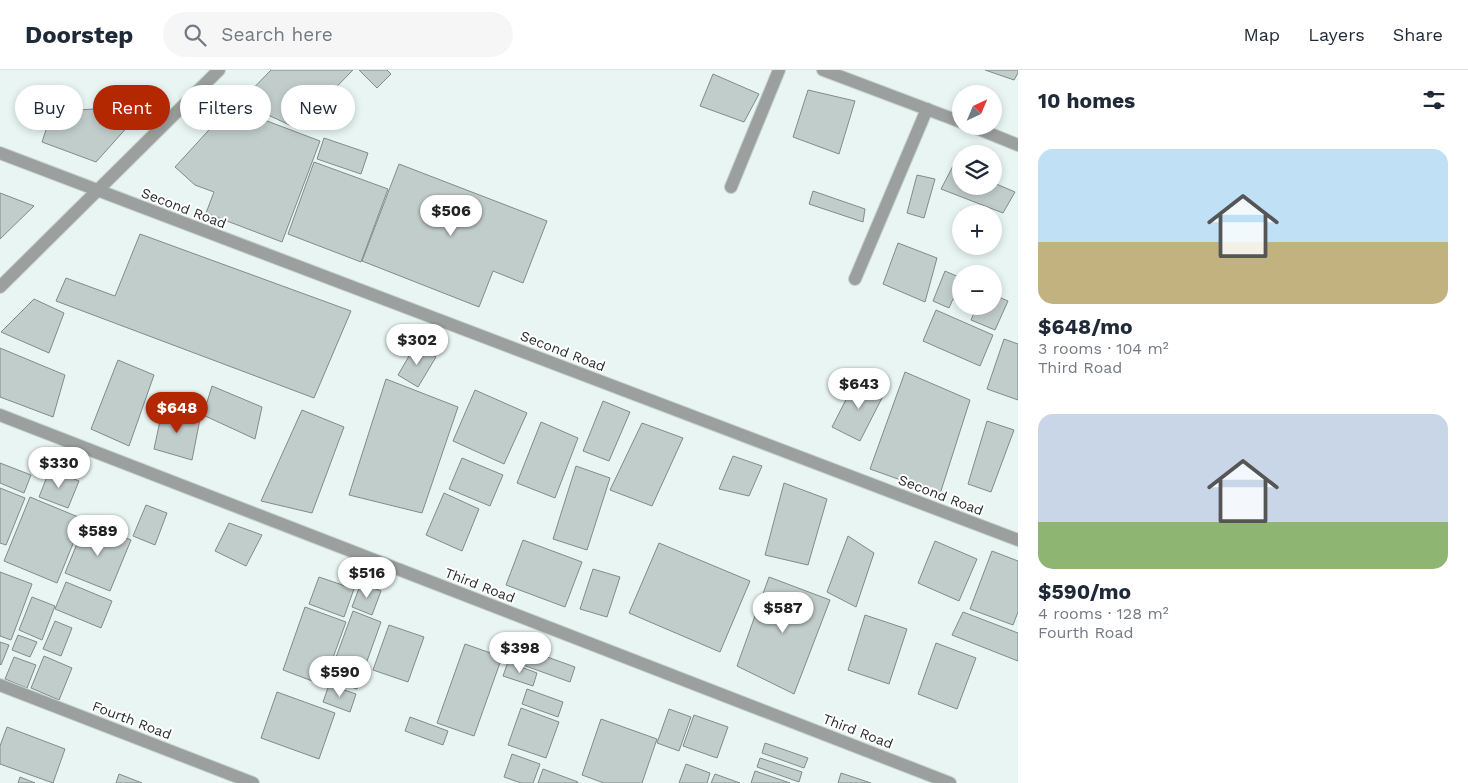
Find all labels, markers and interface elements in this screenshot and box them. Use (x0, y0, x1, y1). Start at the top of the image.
search box (163, 12, 513, 57)
text: Doorstep (25, 21, 133, 49)
icon: search (181, 21, 209, 49)
text: Search here (221, 23, 333, 46)
text: Map (1243, 24, 1280, 45)
text: Layers (1308, 24, 1365, 45)
text: Share (1393, 24, 1443, 45)
chip: Buy (15, 85, 83, 130)
chip: Rent (93, 85, 170, 130)
chip: Filters (180, 85, 271, 130)
chip: New (281, 85, 355, 130)
north arrow (952, 85, 1002, 135)
map controls (952, 85, 1002, 315)
icon: filters (1420, 86, 1448, 114)
text: 10 homes (1038, 88, 1135, 113)
button: layers (952, 145, 1002, 195)
icon: home (1198, 181, 1288, 271)
street label: Second Road (139, 184, 229, 232)
pin: $506 (421, 194, 481, 237)
text: $506 (431, 201, 471, 220)
button: + (952, 205, 1002, 255)
button: − (952, 265, 1002, 315)
text: $648/mo (1038, 314, 1133, 339)
pin: $302 (387, 324, 447, 366)
street label: Second Road (518, 327, 608, 375)
text: $302 (397, 330, 437, 349)
text: 3 rooms · 104 m² (1038, 339, 1169, 358)
text: Third Road (1038, 358, 1122, 377)
pin: $643 (829, 368, 889, 410)
text: $643 (839, 374, 879, 393)
pin: $648 (147, 392, 207, 434)
text: $648 (157, 398, 197, 417)
pin: $330 (29, 446, 89, 489)
icon: home (1198, 446, 1288, 536)
text: $330 (39, 453, 79, 472)
street label: Second Road (896, 471, 986, 519)
pin: $589 (68, 514, 128, 557)
text: $589 (78, 521, 118, 540)
pin: $516 (337, 556, 397, 599)
text: $516 (349, 563, 385, 582)
street label: Third Road (443, 564, 517, 606)
text: $590/mo (1038, 579, 1131, 604)
pin: $587 (753, 592, 813, 634)
text: $587 (764, 598, 802, 617)
text: 4 rooms · 128 m² (1038, 604, 1169, 623)
text: Fourth Road (1038, 623, 1134, 642)
pin: $398 (490, 632, 550, 674)
text: $398 (500, 638, 540, 657)
pin: $590 (310, 656, 370, 698)
text: $590 (320, 662, 360, 681)
street label: Fourth Road (90, 698, 174, 742)
street label: Third Road (821, 710, 895, 752)

